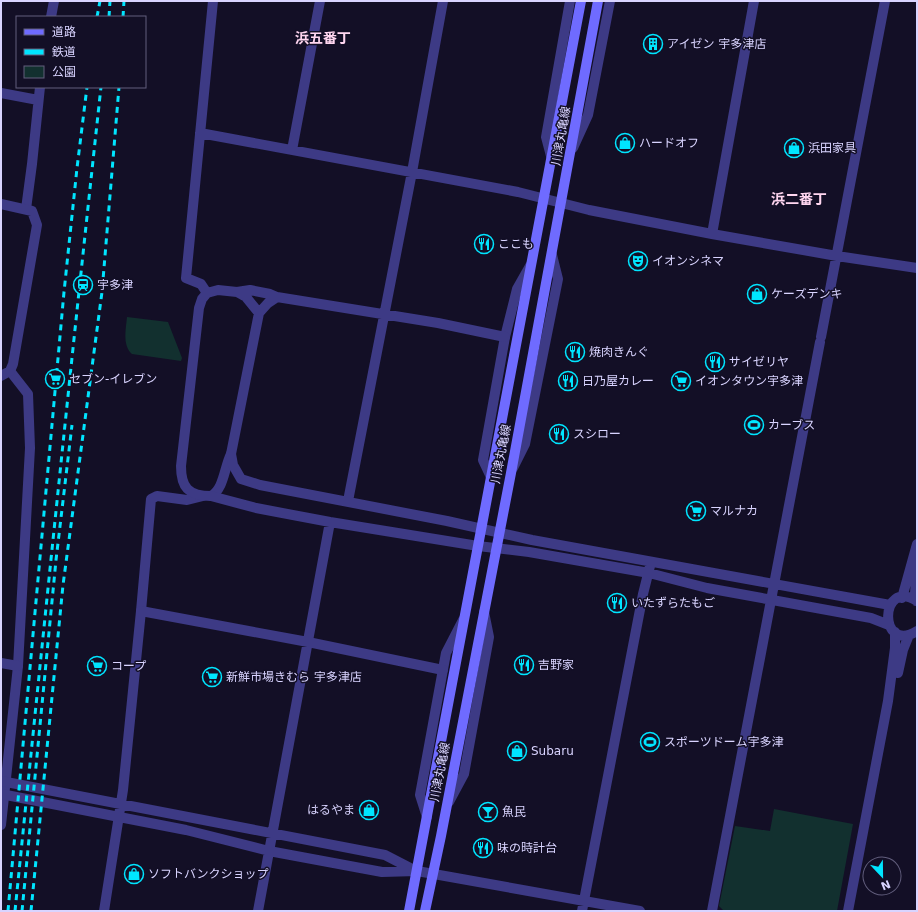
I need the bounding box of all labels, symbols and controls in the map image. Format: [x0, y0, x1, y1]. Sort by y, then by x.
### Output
legend [16, 16, 146, 88]
text: 道路 [52, 25, 76, 39]
district label: 浜五番丁 [295, 30, 351, 46]
building icon: アイゼン 宇多津店 [642, 33, 664, 55]
place label: アイゼン 宇多津店 [667, 37, 766, 51]
text: 鉄道 [52, 45, 76, 59]
text: 公園 [52, 65, 76, 79]
street label: 川津丸亀線 [549, 105, 573, 167]
shop icon: ハードオフ [614, 132, 636, 154]
place label: ハードオフ [639, 136, 699, 150]
shop icon: 浜田家具 [783, 137, 805, 159]
place label: 浜田家具 [808, 141, 856, 155]
district label: 浜二番丁 [771, 191, 827, 207]
restaurant icon: ここも [473, 233, 495, 255]
place label: ここも [498, 237, 534, 251]
theatre icon: イオンシネマ [627, 250, 649, 272]
place label: イオンシネマ [652, 254, 724, 268]
station icon: 宇多津 [72, 274, 94, 296]
place label: 宇多津 [97, 278, 133, 292]
shop icon: ケーズデンキ [746, 283, 768, 305]
place label: ケーズデンキ [771, 287, 842, 301]
restaurant icon: 焼肉きんぐ [564, 341, 586, 363]
place label: 焼肉きんぐ [589, 345, 649, 359]
restaurant icon: サイゼリヤ [704, 351, 726, 373]
place label: サイゼリヤ [729, 355, 789, 369]
supermarket icon: セブン-イレブン [44, 368, 66, 390]
restaurant icon: 日乃屋カレー [557, 370, 579, 392]
supermarket icon: イオンタウン宇多津 [670, 370, 692, 392]
place label: セブン-イレブン [69, 372, 157, 386]
place label: 日乃屋カレー [582, 374, 654, 388]
place label: イオンタウン宇多津 [695, 374, 803, 388]
sports icon: カーブス [743, 414, 765, 436]
place label: カーブス [768, 418, 815, 432]
street label: 川津丸亀線 [488, 423, 514, 485]
restaurant icon: スシロー [548, 423, 570, 445]
place label: スシロー [573, 427, 621, 441]
supermarket icon: マルナカ [685, 500, 707, 522]
place label: マルナカ [710, 504, 758, 518]
restaurant icon: いたずらたもご [606, 592, 628, 614]
place label: いたずらたもご [631, 596, 715, 610]
restaurant icon: 吉野家 [513, 654, 535, 676]
supermarket icon: コープ [86, 655, 108, 677]
place label: 吉野家 [538, 658, 574, 672]
place label: コープ [111, 659, 146, 673]
supermarket icon: 新鮮市場きむら 宇多津店 [201, 666, 223, 688]
place label: 新鮮市場きむら 宇多津店 [226, 670, 362, 684]
sports icon: スポーツドーム宇多津 [639, 731, 661, 753]
place label: スポーツドーム宇多津 [664, 735, 783, 749]
shop icon: Subaru [506, 740, 528, 762]
street label: 川津丸亀線 [427, 741, 453, 803]
place label: Subaru [531, 744, 574, 758]
shop icon: はるやま [358, 799, 380, 821]
bar icon: 魚民 [477, 801, 499, 823]
place label: はるやま [307, 803, 355, 817]
place label: 魚民 [502, 805, 526, 819]
restaurant icon: 味の時計台 [472, 837, 494, 859]
place label: 味の時計台 [497, 841, 557, 855]
north arrow [862, 856, 902, 896]
shop icon: ソフトバンクショップ [123, 863, 145, 885]
place label: ソフトバンクショップ [148, 867, 269, 881]
text: N [879, 877, 892, 893]

